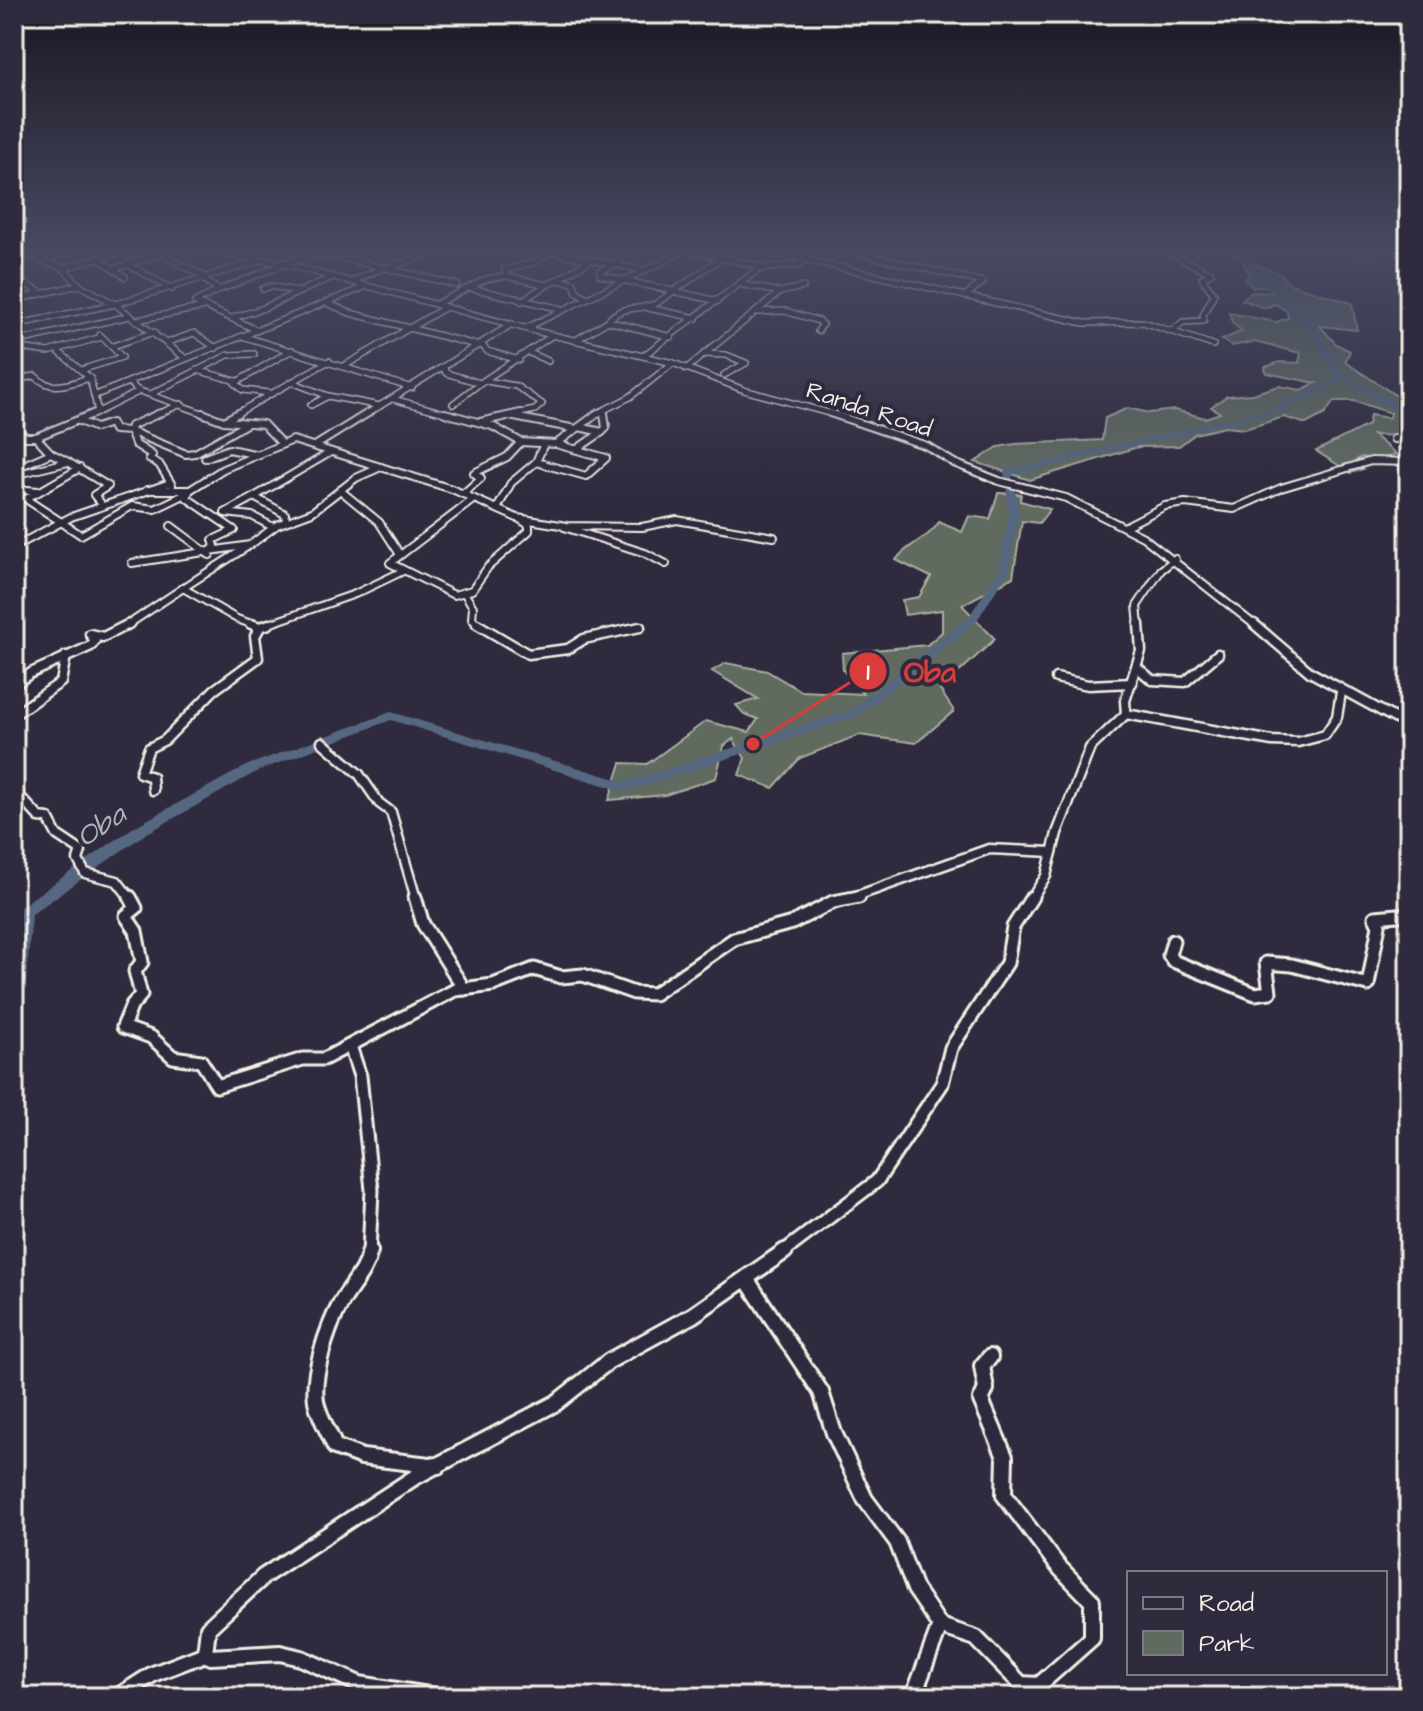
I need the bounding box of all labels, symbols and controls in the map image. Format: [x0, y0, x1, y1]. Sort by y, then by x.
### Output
street label: Randa Road [802, 374, 936, 446]
callout: Oba [848, 644, 972, 698]
text: Oba [904, 652, 957, 694]
text: 1 [866, 656, 870, 690]
water label: Oba [68, 793, 136, 858]
legend [1127, 1571, 1387, 1675]
text: Road [1199, 1587, 1254, 1621]
text: Park [1199, 1627, 1255, 1661]

